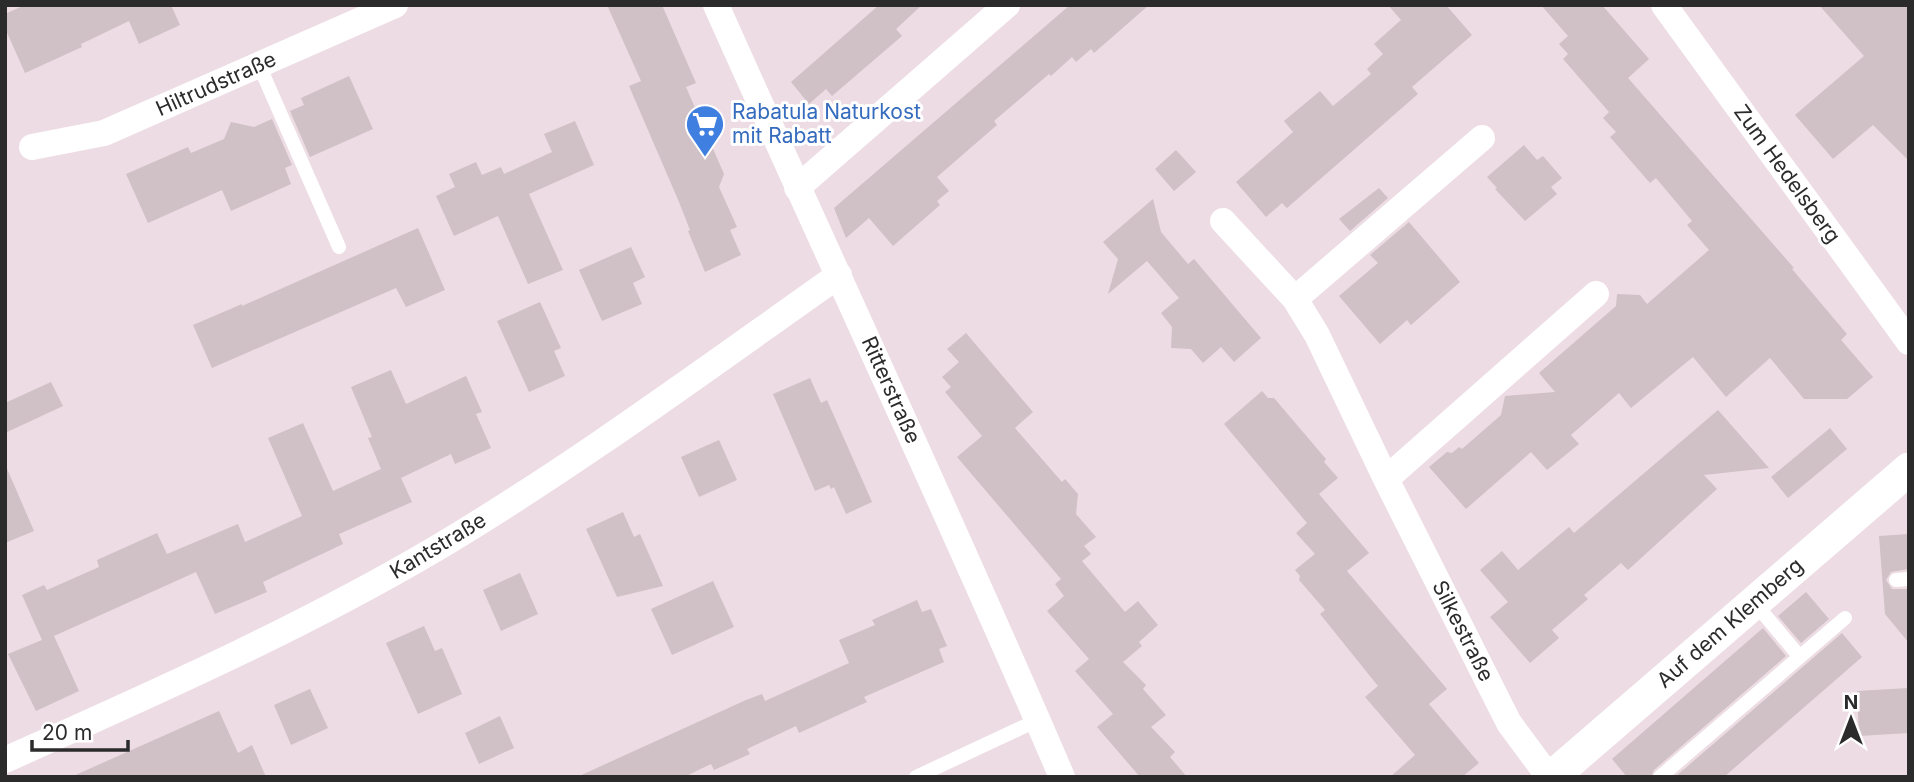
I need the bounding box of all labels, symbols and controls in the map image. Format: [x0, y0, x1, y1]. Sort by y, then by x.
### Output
street label: Hiltrudstraße [152, 46, 280, 121]
place label: Rabatula Naturkost mit Rabatt [732, 99, 921, 148]
street label: Zum Hedelsberg [1729, 100, 1846, 248]
supermarket icon: Rabatula Naturkost mit Rabatt [684, 103, 726, 158]
street label: Ritterstraße [857, 332, 926, 447]
street label: Kantstraße [385, 507, 490, 584]
street label: Auf dem Klemberg [1652, 552, 1808, 693]
street label: Silkestraße [1427, 576, 1500, 685]
north arrow [1816, 684, 1886, 754]
text: N [1844, 691, 1858, 714]
scale bar [32, 708, 128, 752]
text: 20 m [42, 720, 92, 745]

